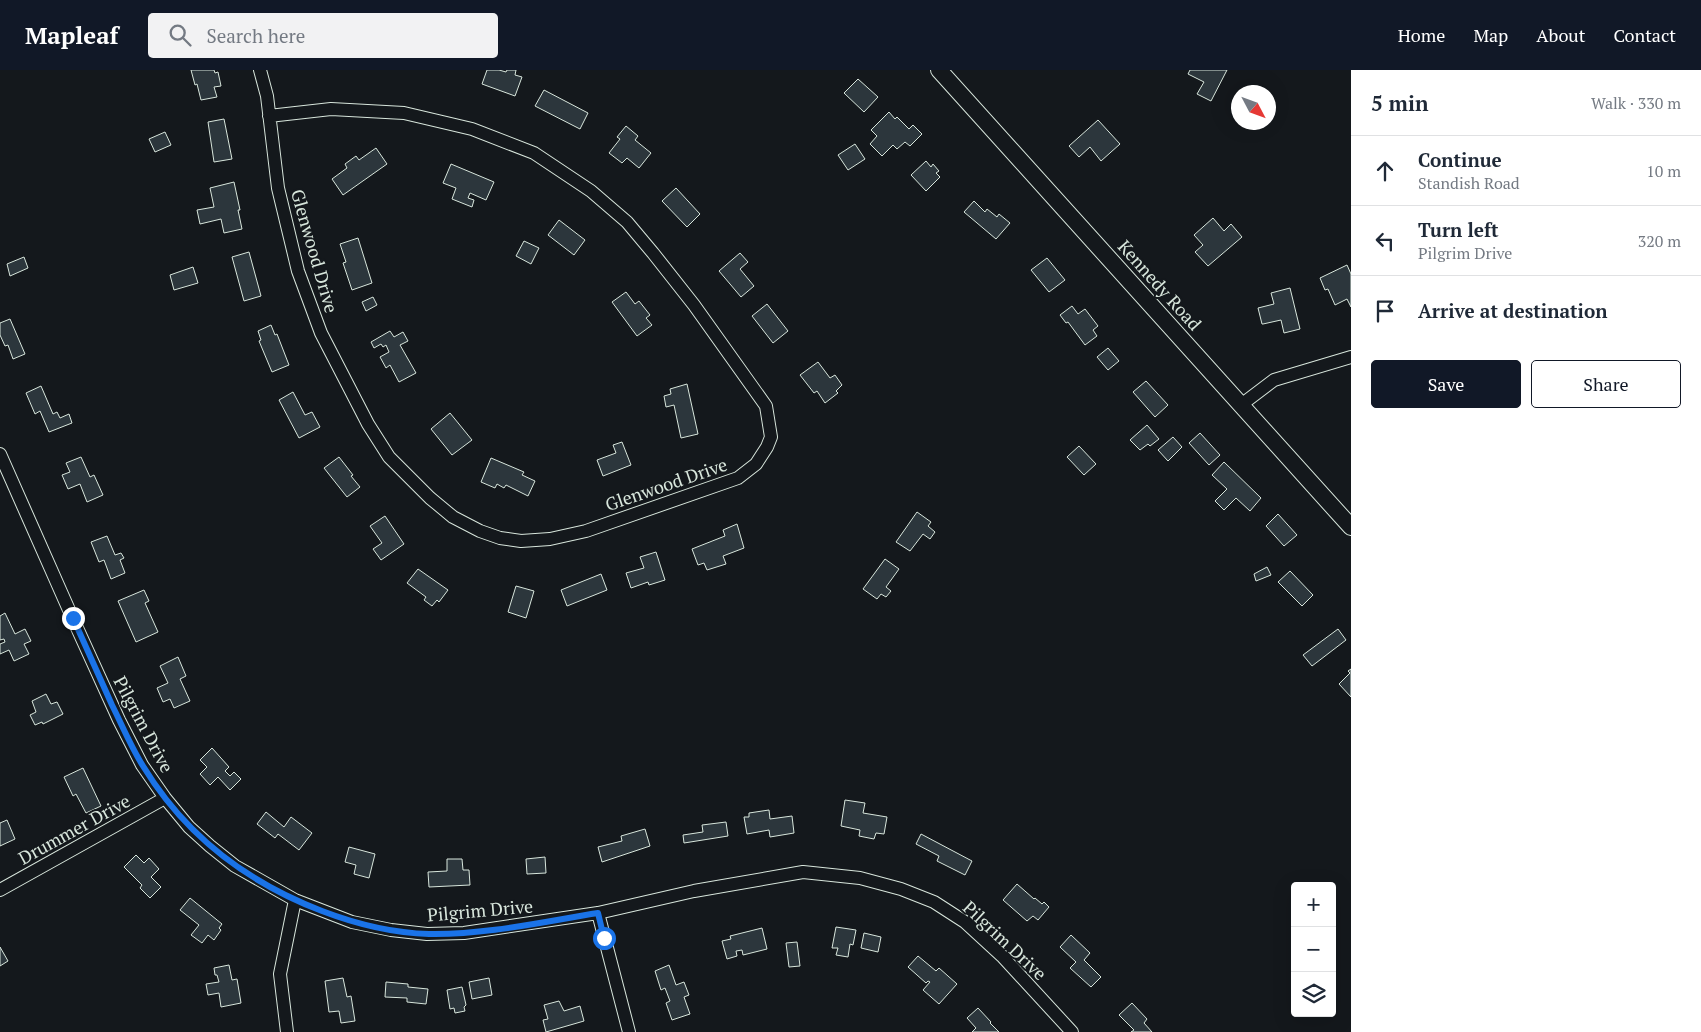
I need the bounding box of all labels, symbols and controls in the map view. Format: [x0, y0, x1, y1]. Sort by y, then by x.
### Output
search box [148, 13, 498, 58]
text: Mapleaf [25, 19, 118, 51]
icon: search [166, 21, 194, 49]
text: Search here [206, 23, 305, 48]
text: Home [1398, 23, 1445, 47]
text: Map [1473, 23, 1508, 47]
text: About [1536, 23, 1585, 47]
text: Contact [1613, 23, 1676, 47]
north arrow [1231, 85, 1276, 130]
text: 5 min [1371, 89, 1428, 117]
text: Walk · 330 m [1591, 92, 1681, 114]
text: Continue [1418, 147, 1502, 172]
icon: ahead [1371, 157, 1399, 185]
text: 10 m [1646, 160, 1681, 182]
text: Standish Road [1418, 172, 1520, 194]
street label: Glenwood Drive [286, 186, 344, 316]
text: Turn left [1418, 217, 1499, 242]
icon: left [1371, 227, 1399, 255]
text: 320 m [1638, 230, 1681, 252]
street label: Kennedy Road [1113, 235, 1207, 335]
text: Pilgrim Drive [1418, 242, 1512, 264]
icon: arrive [1371, 297, 1399, 325]
text: Arrive at destination [1418, 298, 1607, 323]
button: Save [1371, 360, 1521, 408]
button: Share [1531, 360, 1681, 408]
street label: Glenwood Drive [602, 452, 730, 516]
route end [62, 607, 85, 630]
street label: Pilgrim Drive [108, 671, 180, 777]
street label: Drummer Drive [14, 788, 134, 870]
map controls [1291, 882, 1336, 1017]
button: + [1291, 882, 1336, 927]
street label: Pilgrim Drive [426, 893, 534, 927]
street label: Pilgrim Drive [958, 895, 1052, 985]
route start [593, 927, 616, 950]
button: − [1291, 927, 1336, 972]
button: layers [1291, 972, 1336, 1017]

